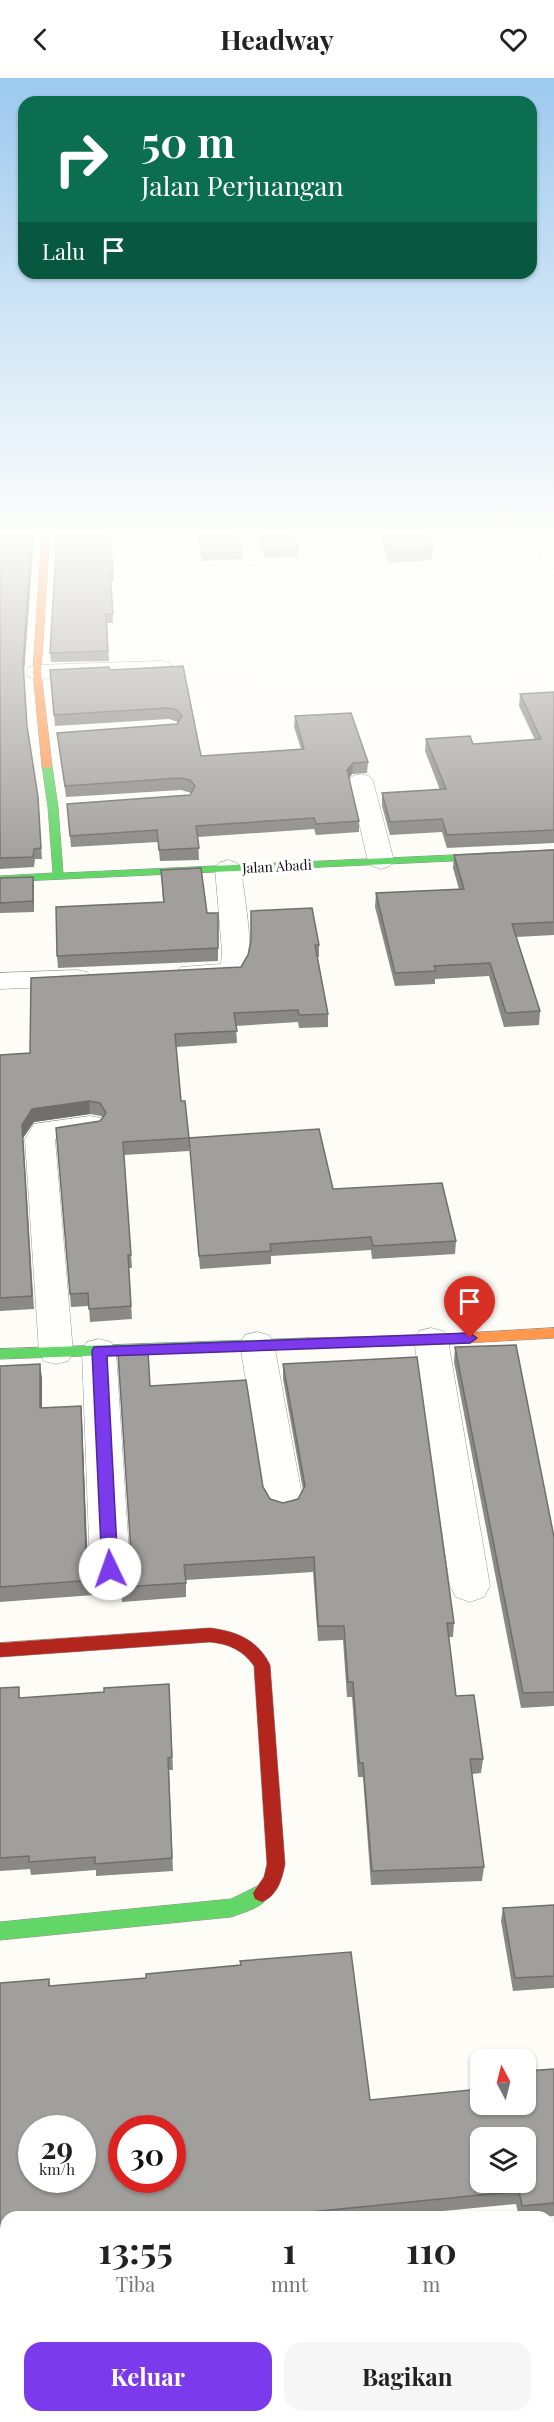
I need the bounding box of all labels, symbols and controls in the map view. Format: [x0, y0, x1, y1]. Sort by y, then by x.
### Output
text: Headway [220, 21, 334, 57]
icon: back [24, 23, 57, 56]
icon: heart [497, 23, 530, 56]
text: 50 m [141, 113, 235, 169]
icon: right [42, 120, 120, 198]
text: Jalan Perjuangan [141, 167, 344, 203]
icon: arrive [97, 234, 130, 267]
text: Lalu [42, 236, 85, 266]
street label: Jalan Abadi [241, 855, 312, 877]
pin [444, 1276, 495, 1338]
icon: arrive [453, 1285, 486, 1318]
position arrow [78, 1537, 142, 1601]
north arrow [470, 2049, 536, 2115]
map controls [470, 2049, 536, 2193]
speed limit sign: 30 [108, 2115, 186, 2193]
text: 29 [41, 2127, 73, 2167]
button: layers [470, 2127, 536, 2193]
text: km/h [39, 2159, 75, 2179]
text: 13:55 [98, 2225, 173, 2273]
text: 1 [283, 2225, 296, 2273]
text: 110 [406, 2225, 457, 2273]
text: Tiba [116, 2270, 155, 2297]
text: mnt [271, 2270, 308, 2297]
text: m [423, 2270, 440, 2297]
button: Keluar [24, 2342, 272, 2411]
button: Bagikan [284, 2342, 531, 2411]

